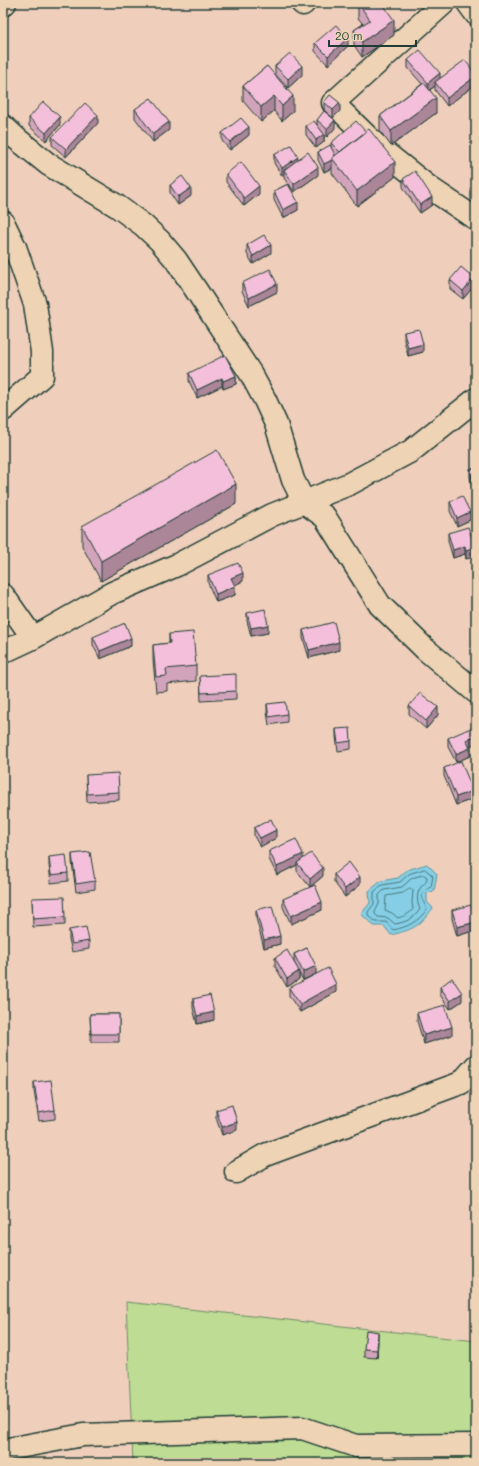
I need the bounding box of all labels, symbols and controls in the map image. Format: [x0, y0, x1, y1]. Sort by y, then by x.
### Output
scale bar [329, 22, 416, 48]
text: 20 m [335, 27, 363, 43]

